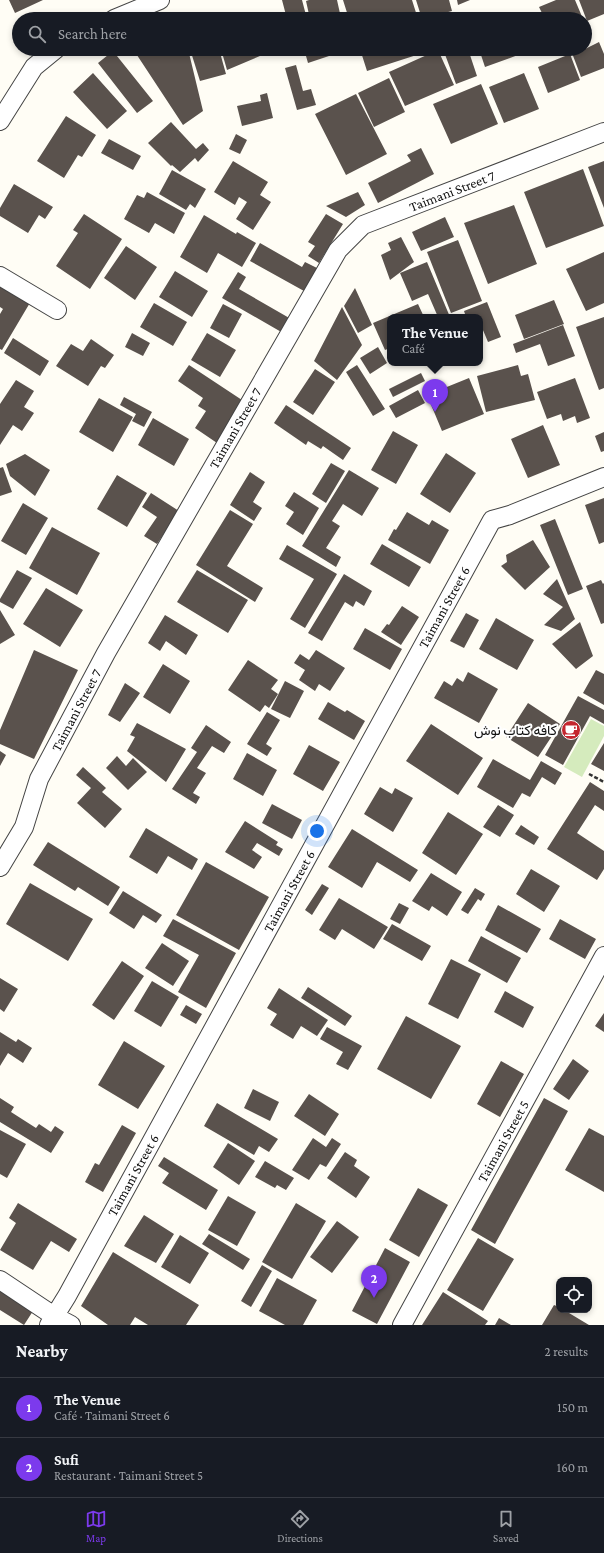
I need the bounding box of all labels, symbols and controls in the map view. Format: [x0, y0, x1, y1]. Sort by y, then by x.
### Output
search box [12, 12, 592, 56]
icon: search [26, 23, 48, 45]
text: Search here [58, 26, 127, 42]
street label: Taimani Street 7 [407, 167, 498, 215]
popup [387, 314, 483, 366]
text: The Venue [402, 325, 468, 341]
text: Café [402, 341, 425, 356]
pin: 1 [422, 379, 448, 412]
street label: Taimani Street 7 [205, 384, 265, 471]
street label: Taimani Street 6 [415, 563, 473, 651]
street label: Taimani Street 7 [48, 666, 105, 754]
cafe icon: کافه کتاب نوش [560, 719, 582, 741]
place label: کافه کتاب نوش [474, 722, 557, 739]
your location [307, 821, 327, 841]
street label: Taimani Street 6 [260, 847, 318, 935]
street label: Taimani Street 5 [474, 1097, 532, 1185]
street label: Taimani Street 6 [104, 1131, 162, 1219]
pin: 2 [361, 1265, 387, 1298]
map controls [556, 1277, 592, 1313]
button: locate [556, 1277, 592, 1313]
text: Nearby [16, 1342, 68, 1361]
text: 2 results [545, 1344, 588, 1359]
text: The Venue [54, 1392, 121, 1408]
text: 1 [27, 1400, 31, 1415]
text: 150 m [557, 1400, 588, 1415]
text: Café · Taimani Street 6 [54, 1408, 170, 1423]
text: Sufi [54, 1452, 79, 1468]
text: 2 [26, 1460, 32, 1475]
text: 160 m [557, 1460, 588, 1475]
text: Restaurant · Taimani Street 5 [54, 1468, 203, 1483]
tab: Map [85, 1508, 107, 1544]
tab: Directions [277, 1508, 323, 1544]
tab: Saved [493, 1508, 519, 1544]

